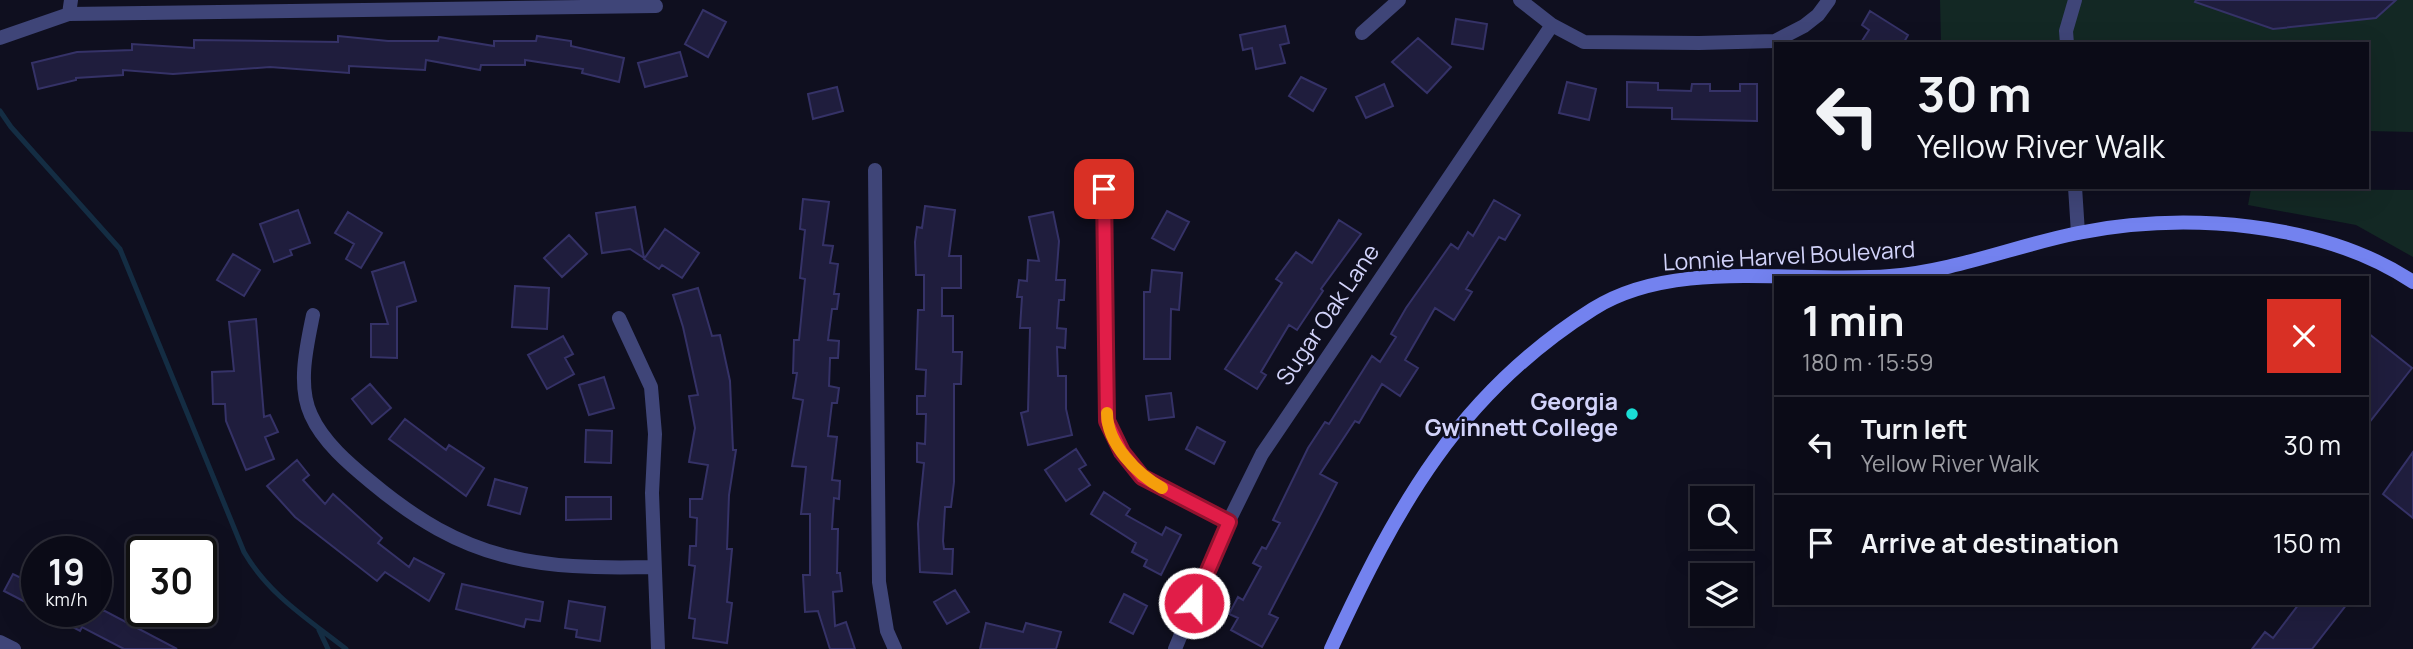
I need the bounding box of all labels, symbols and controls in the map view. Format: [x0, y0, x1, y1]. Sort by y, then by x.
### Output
text: 30 m [1917, 60, 2032, 127]
icon: left [1802, 70, 1893, 161]
text: Yellow River Walk [1917, 124, 2165, 168]
pin [1074, 159, 1134, 219]
icon: arrive [1085, 170, 1123, 208]
street label: Lonnie Harvel Boulevard [1662, 232, 1916, 278]
street label: Sugar Oak Lane [1268, 237, 1386, 391]
text: 1 min [1802, 291, 1905, 349]
button: close [2267, 299, 2341, 373]
text: 180 m · 15:59 [1802, 346, 1934, 378]
place label: Georgia Gwinnett College [1425, 385, 1618, 443]
marker: Georgia Gwinnett College [1624, 406, 1640, 422]
text: Turn left [1861, 411, 1968, 447]
icon: left [1802, 426, 1840, 464]
text: 30 m [2284, 427, 2341, 463]
text: Yellow River Walk [1861, 447, 2039, 479]
map controls [1690, 486, 1753, 626]
button: search [1690, 486, 1753, 549]
icon: arrive [1802, 524, 1840, 562]
text: Arrive at destination [1861, 525, 2119, 561]
text: 150 m [2273, 525, 2341, 561]
speed limit sign: 30 [126, 536, 217, 627]
text: 19 [48, 548, 85, 596]
button: layers [1690, 563, 1753, 626]
position arrow [1157, 566, 1231, 640]
text: km/h [46, 587, 87, 611]

